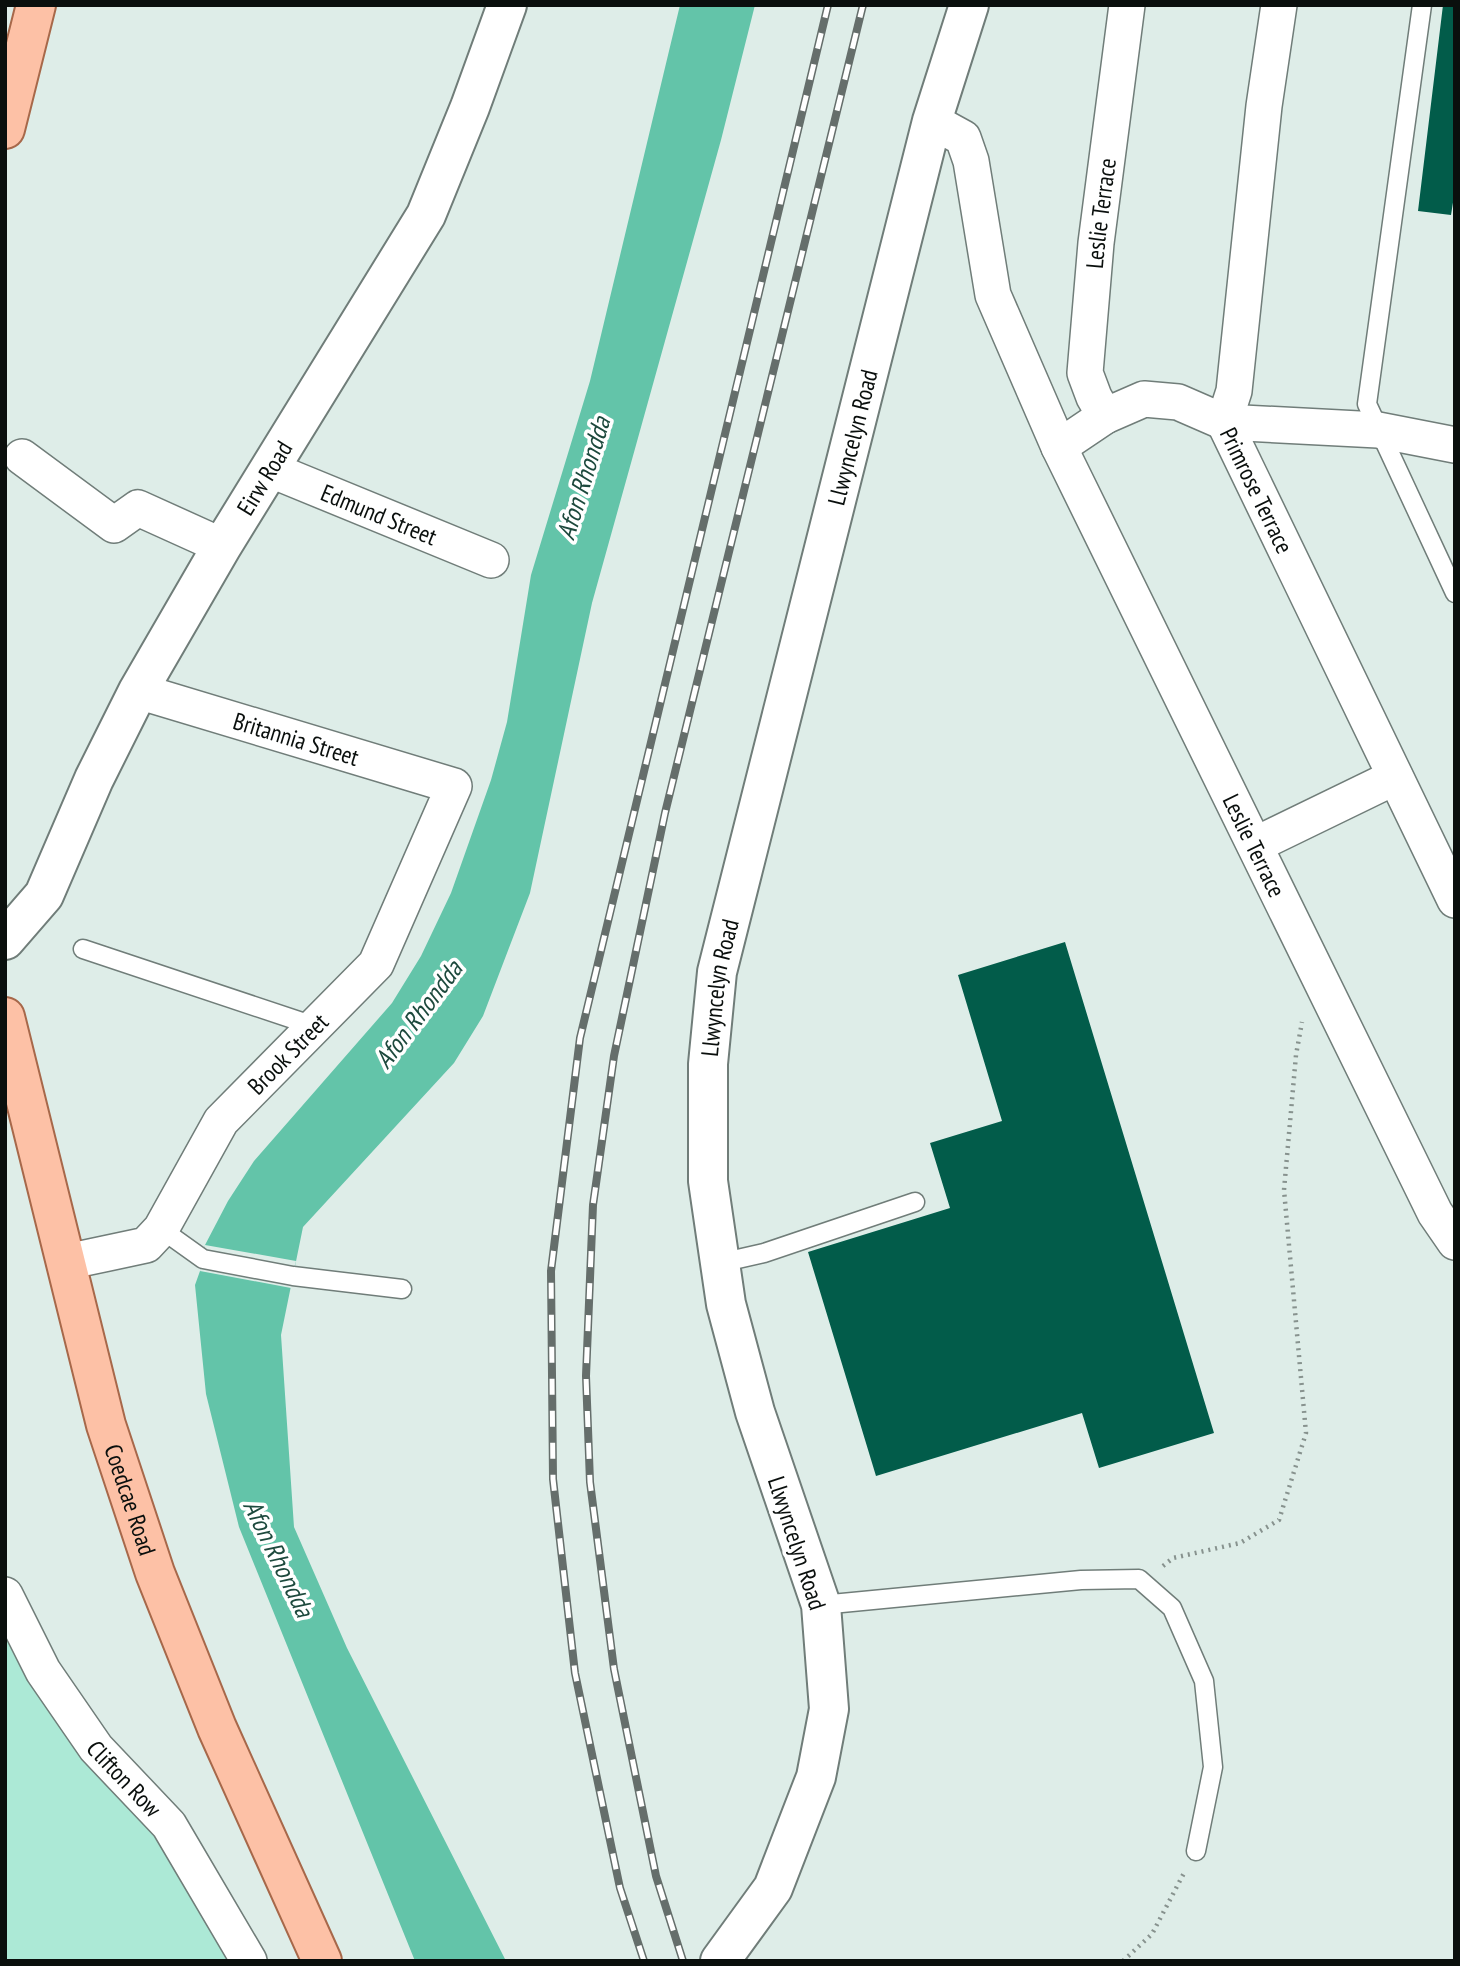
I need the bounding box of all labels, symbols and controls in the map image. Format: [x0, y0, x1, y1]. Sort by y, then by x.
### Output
street label: Leslie Terrace [1078, 156, 1122, 270]
street label: Llwyncelyn Road [820, 366, 884, 508]
water label: Afon Rhondda [549, 411, 618, 543]
street label: Primrose Terrace [1213, 422, 1301, 558]
street label: Eirw Road [229, 435, 299, 521]
street label: Edmund Street [317, 477, 442, 552]
street label: Britannia Street [229, 705, 363, 773]
street label: Leslie Terrace [1216, 789, 1293, 902]
street label: Llwyncelyn Road [693, 916, 745, 1058]
water label: Afon Rhondda [367, 952, 470, 1074]
street label: Brook Street [241, 1006, 335, 1101]
street label: Coedcae Road [98, 1440, 164, 1559]
street label: Llwyncelyn Road [761, 1472, 833, 1614]
water label: Afon Rhondda [236, 1494, 322, 1623]
street label: Clifton Row [80, 1734, 169, 1824]

